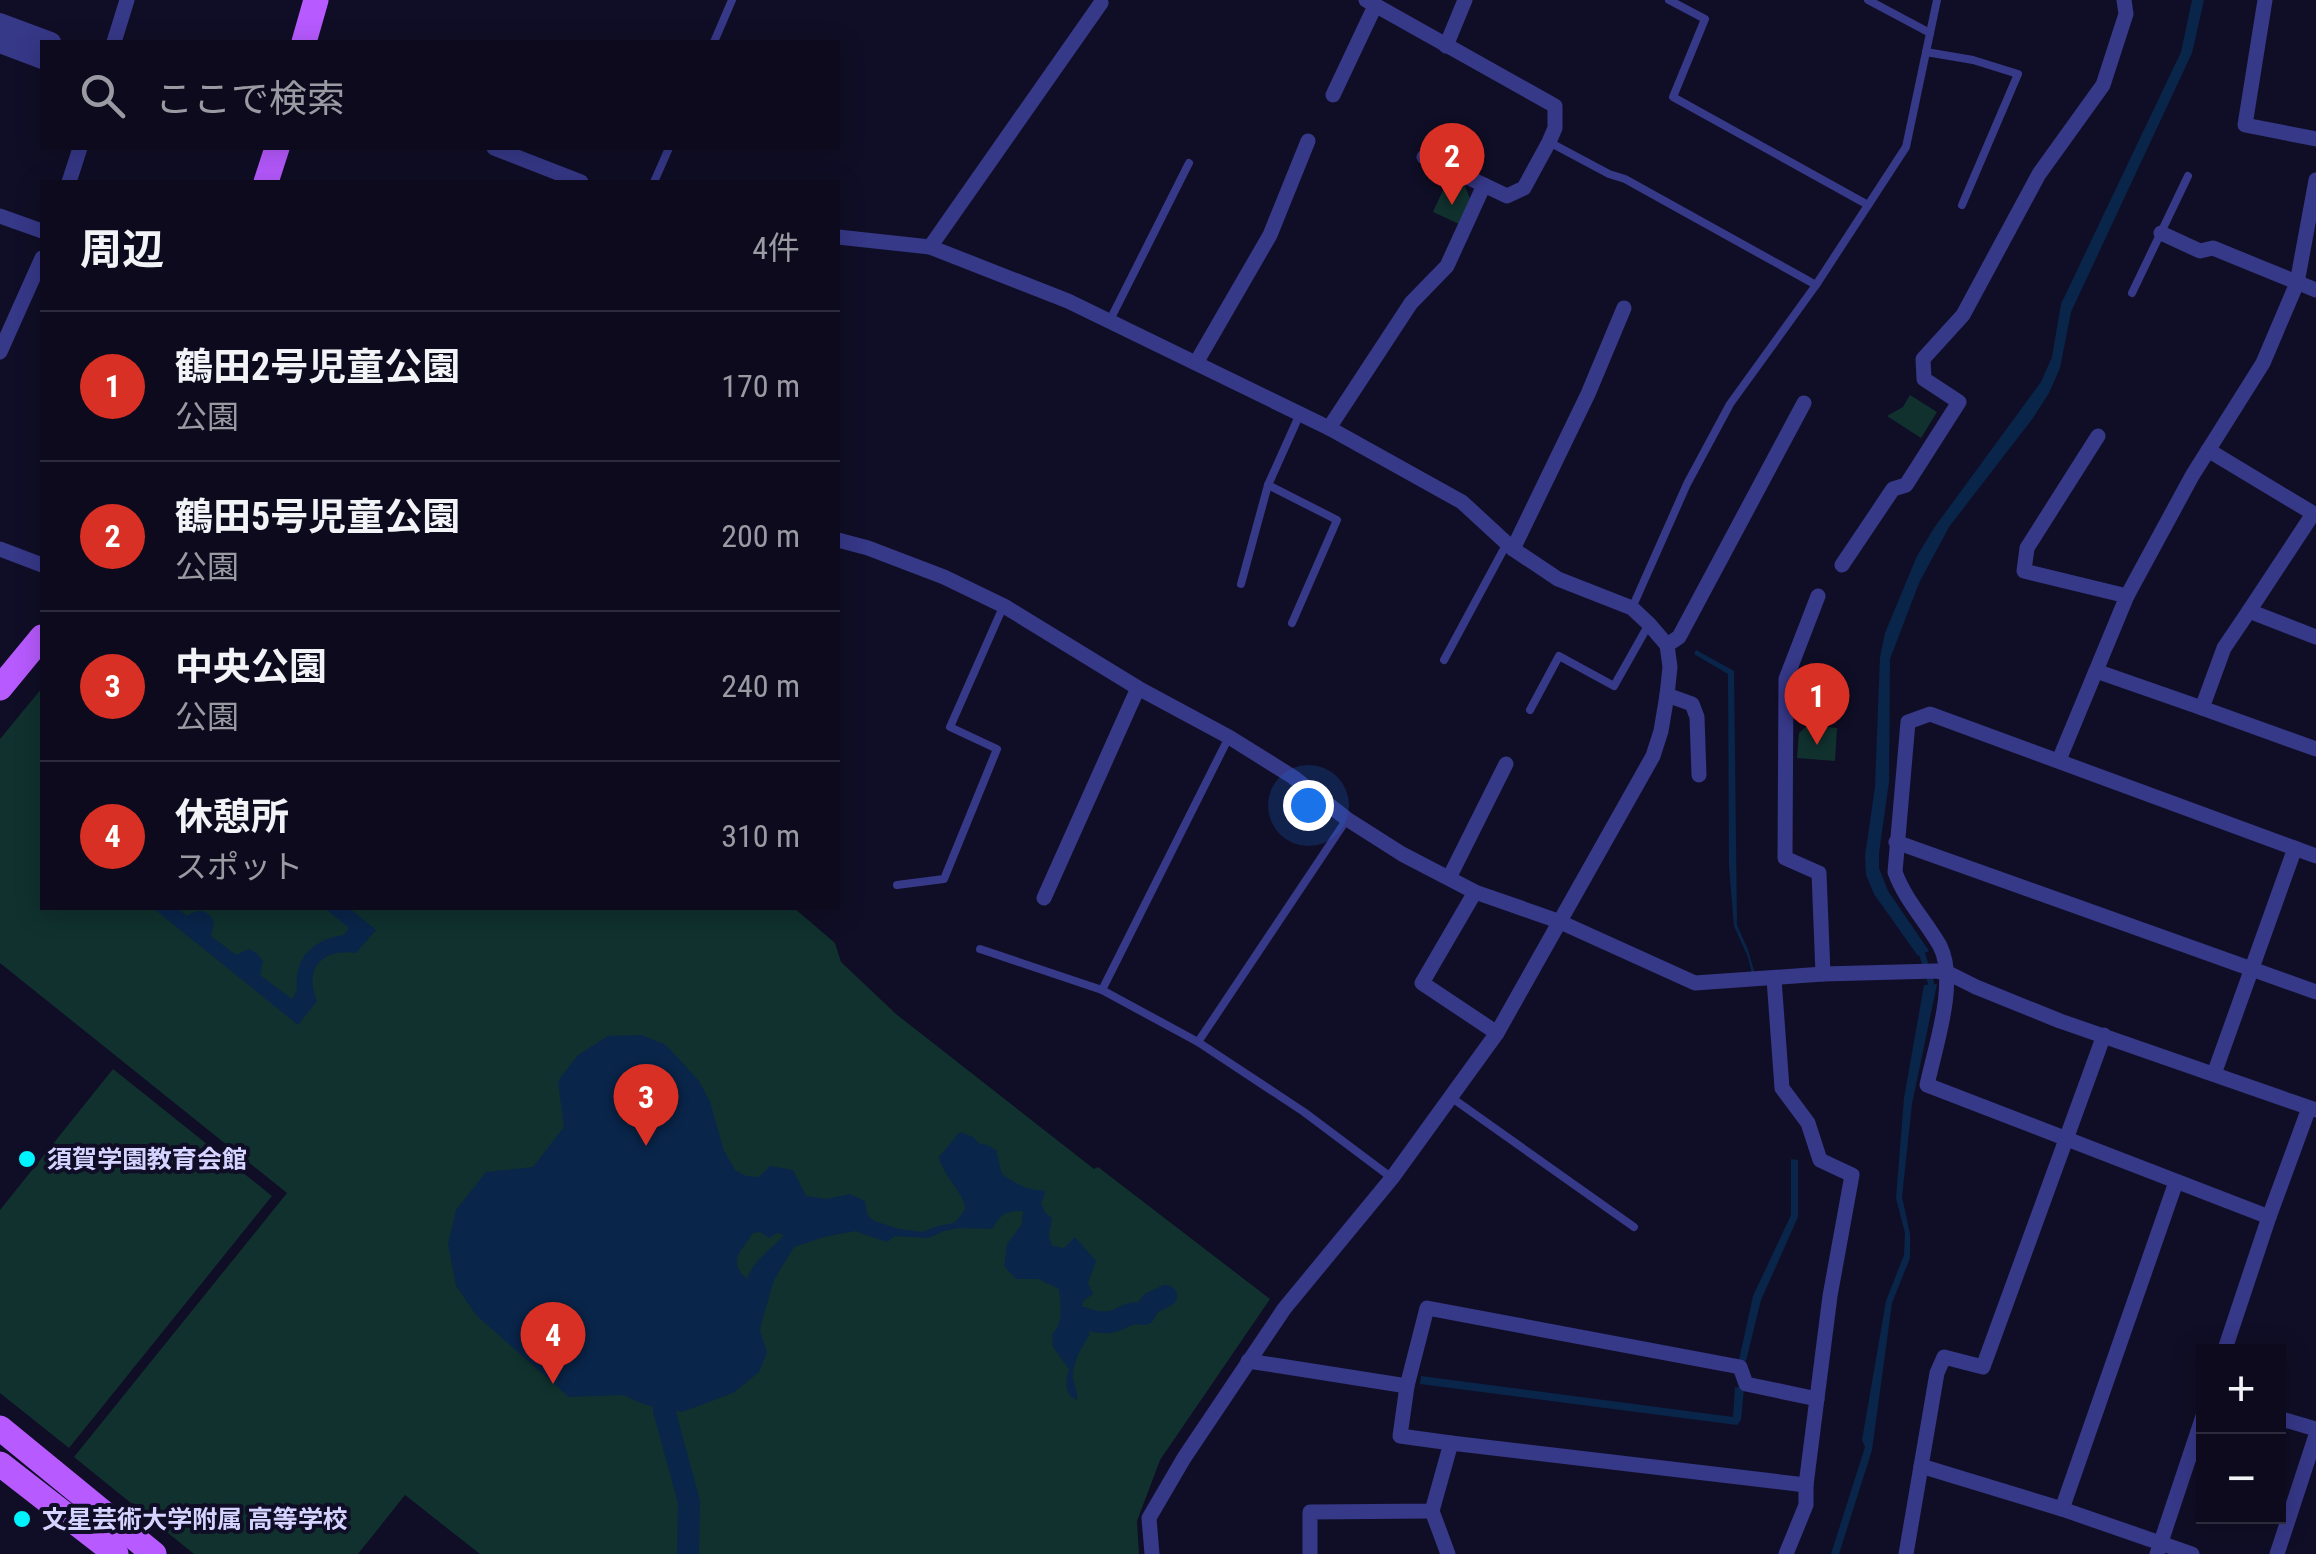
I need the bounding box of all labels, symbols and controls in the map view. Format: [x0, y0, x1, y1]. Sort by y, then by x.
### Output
search box [40, 40, 840, 150]
icon: search [75, 68, 130, 123]
text: ここで検索 [155, 77, 345, 121]
pin: 2 [1420, 122, 1484, 205]
text: 周辺 [80, 225, 164, 274]
text: 4件 [752, 229, 800, 267]
text: 鶴田2号児童公園 [175, 345, 460, 389]
text: 1 [104, 367, 121, 405]
text: 170 m [721, 367, 800, 405]
text: 公園 [175, 398, 239, 436]
text: 鶴田5号児童公園 [175, 495, 460, 539]
text: 2 [104, 517, 121, 555]
text: 200 m [721, 517, 800, 555]
text: 公園 [175, 548, 239, 586]
text: 中央公園 [175, 645, 327, 689]
pin: 1 [1784, 662, 1850, 745]
text: 3 [104, 667, 121, 705]
text: 240 m [721, 667, 800, 705]
text: 公園 [175, 698, 239, 736]
your location [1283, 780, 1334, 831]
text: 休憩所 [175, 795, 289, 839]
text: 4 [104, 817, 121, 855]
text: 310 m [721, 817, 800, 855]
text: スポット [175, 848, 303, 886]
pin: 3 [614, 1064, 678, 1146]
place label: 須賀学園教育会館 [47, 1145, 247, 1174]
marker: 須賀学園教育会館 [16, 1148, 38, 1170]
pin: 4 [520, 1302, 586, 1384]
map controls [2196, 1344, 2286, 1524]
button: + [2196, 1344, 2286, 1434]
button: − [2196, 1434, 2286, 1524]
place label: 文星芸術大学附属 高等学校 [42, 1505, 348, 1534]
marker: 文星芸術大学附属 高等学校 [11, 1508, 33, 1530]

